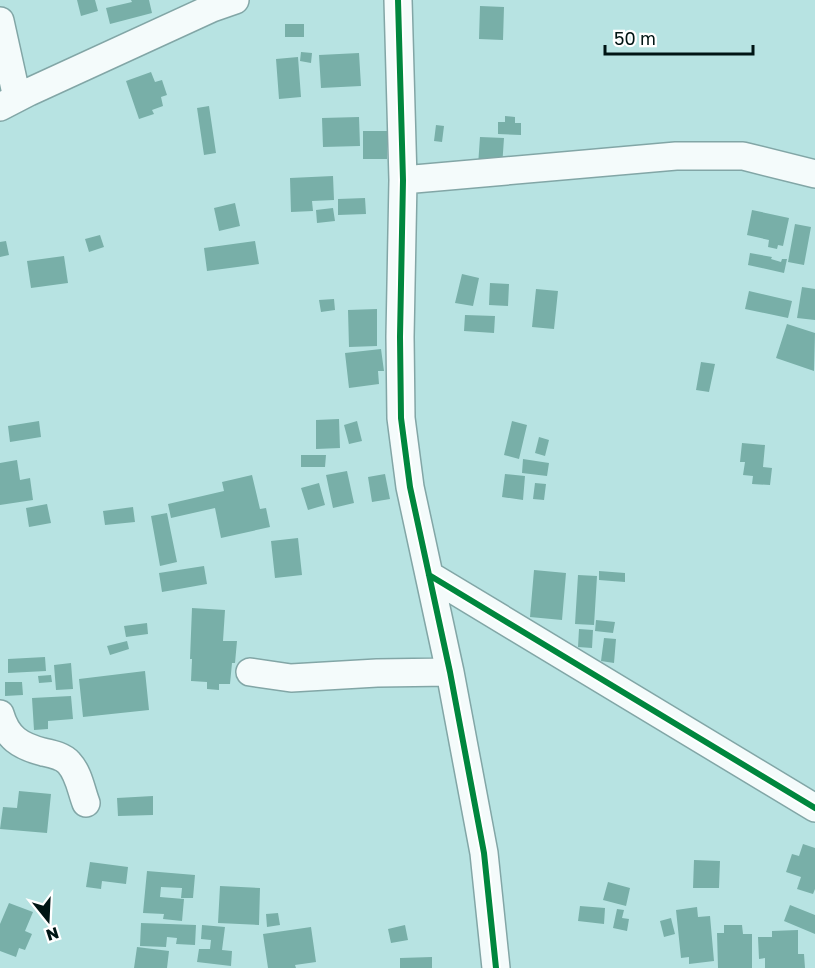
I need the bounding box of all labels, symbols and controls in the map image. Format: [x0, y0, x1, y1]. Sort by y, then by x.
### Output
scale bar [605, 18, 754, 56]
text: 50 m [614, 27, 656, 49]
north arrow [18, 890, 78, 950]
text: N [44, 923, 62, 946]

